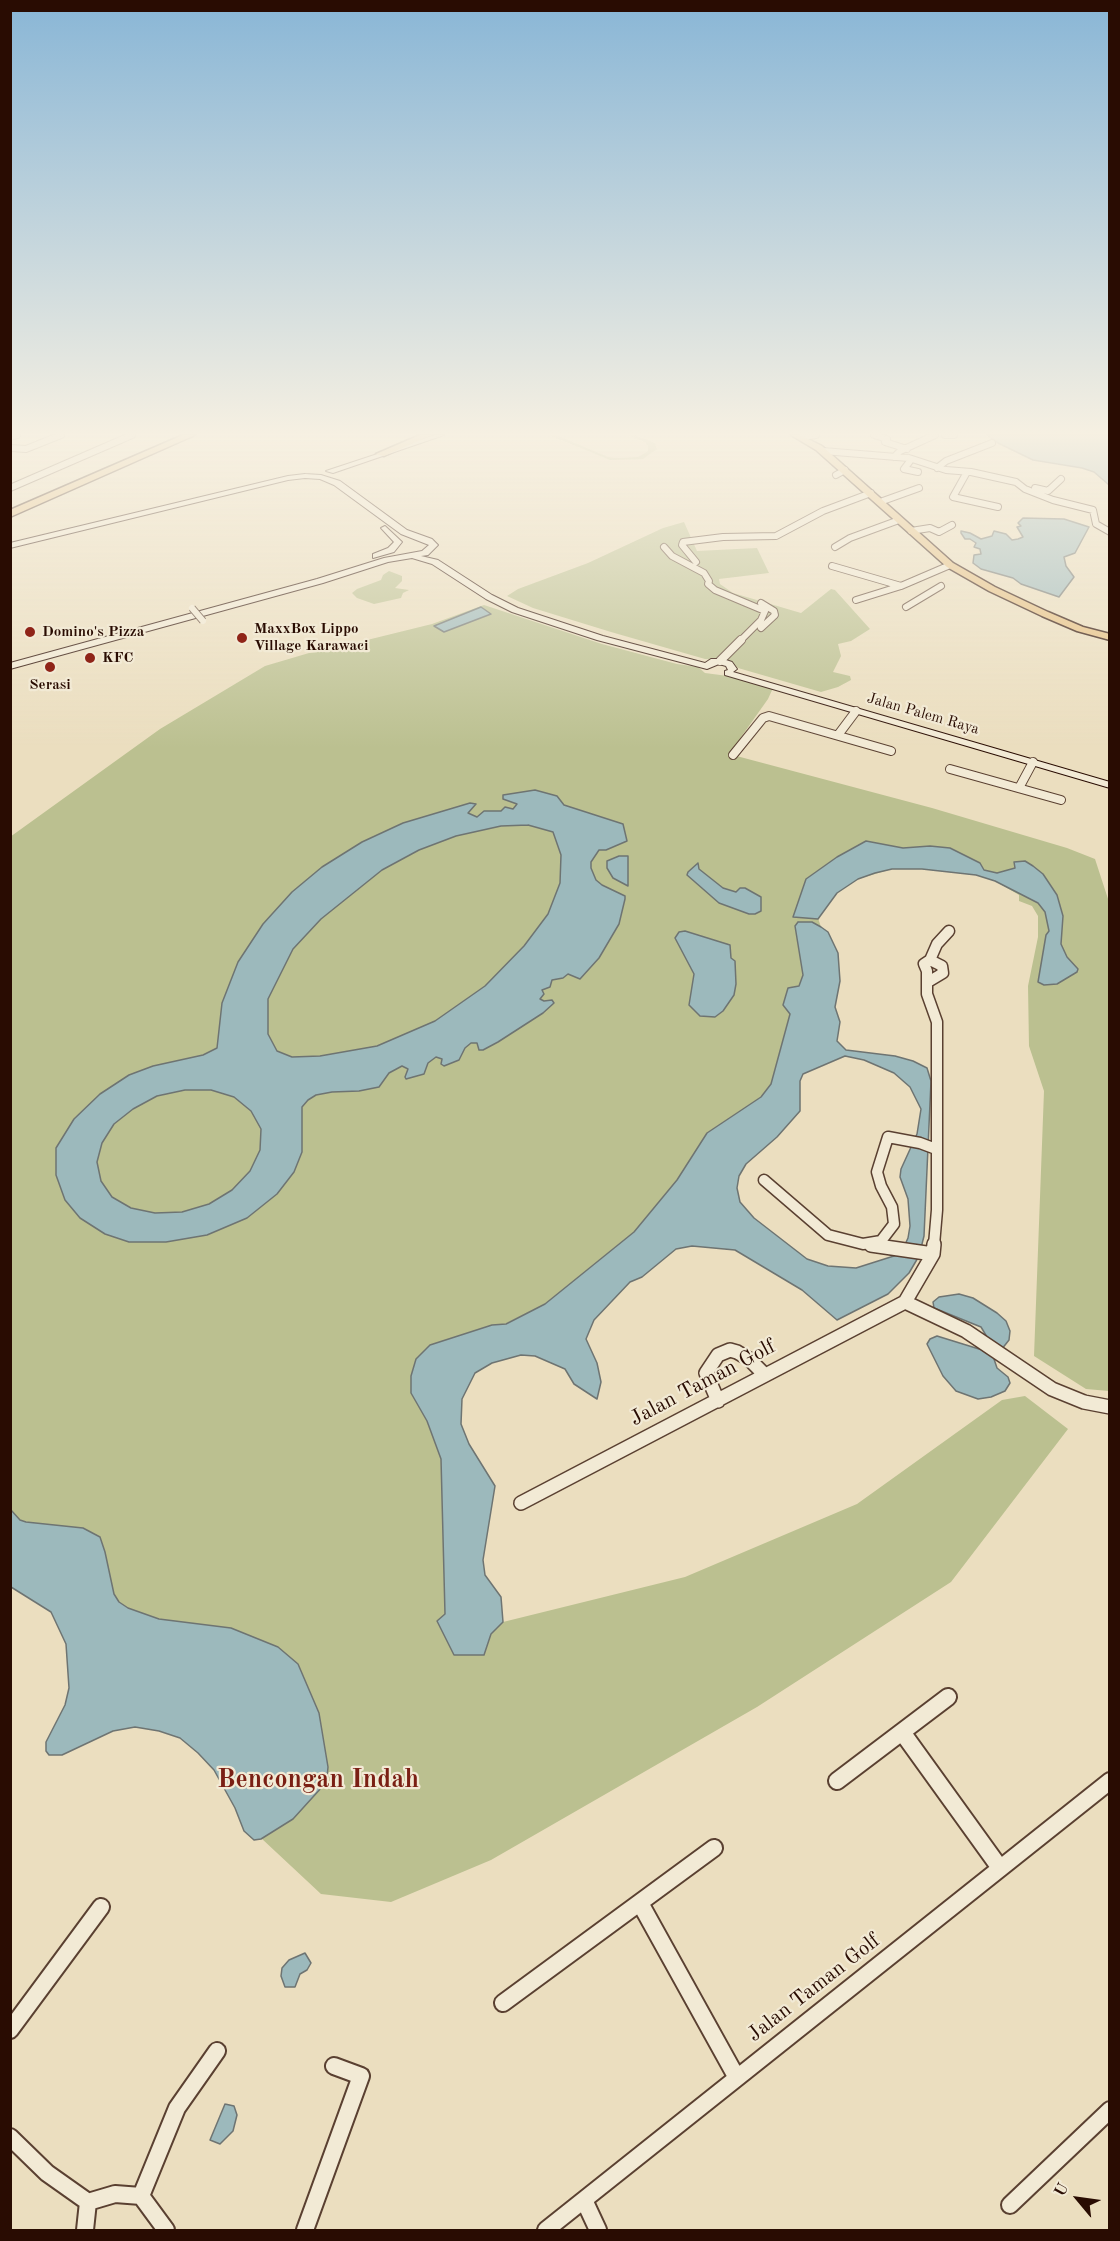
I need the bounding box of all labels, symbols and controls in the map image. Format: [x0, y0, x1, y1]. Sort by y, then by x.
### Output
place label: MaxxBox Lippo Village Karawaci [254, 620, 369, 655]
place label: Domino's Pizza [42, 623, 144, 641]
marker: Domino's Pizza [23, 625, 37, 639]
marker: MaxxBox Lippo Village Karawaci [235, 631, 249, 645]
place label: KFC [102, 649, 133, 667]
marker: KFC [83, 651, 97, 665]
marker: Serasi [43, 660, 57, 674]
place label: Serasi [29, 676, 71, 694]
street label: Jalan Palem Raya [865, 689, 981, 739]
street label: Jalan Taman Golf [626, 1334, 780, 1432]
district label: Bencongan Indah [217, 1764, 419, 1796]
street label: Jalan Taman Golf [743, 1928, 885, 2048]
north arrow [1048, 2169, 1108, 2229]
text: U [1052, 2181, 1072, 2200]

